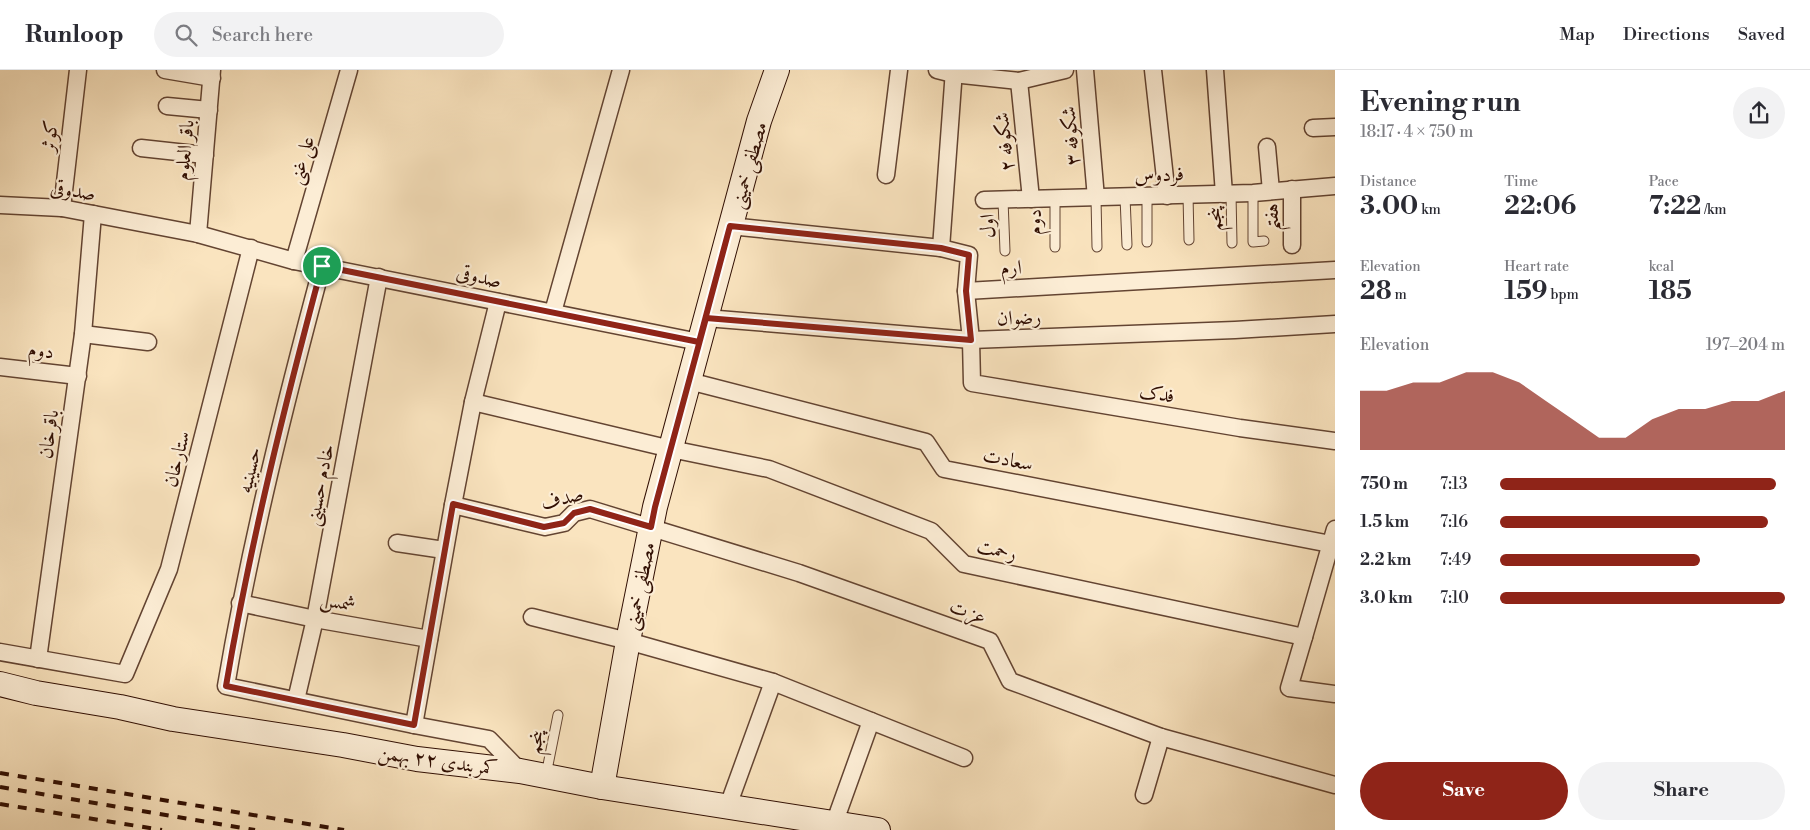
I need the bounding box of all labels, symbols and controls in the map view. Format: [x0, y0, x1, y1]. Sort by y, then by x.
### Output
search box [154, 12, 504, 57]
text: Runloop [25, 20, 124, 50]
icon: search [172, 21, 200, 49]
text: Search here [212, 23, 313, 47]
text: Map [1559, 23, 1595, 46]
text: Directions [1623, 23, 1710, 46]
text: Saved [1738, 23, 1785, 46]
text: Evening run [1360, 85, 1521, 120]
button: share [1733, 87, 1785, 139]
street label: شکوفه ۳ [1056, 105, 1087, 167]
street label: شکوفه ۲ [990, 111, 1021, 173]
street label: کوثر [36, 119, 65, 156]
street label: باقر العلوم [170, 119, 205, 182]
street label: مصطفی خمینی [725, 119, 775, 212]
text: 18:17 · 4 × 750 m [1360, 122, 1473, 142]
street label: علی غنی [284, 133, 322, 188]
street label: فردوس [1134, 162, 1184, 189]
text: Distance [1360, 173, 1417, 191]
text: Time [1504, 173, 1538, 191]
text: Pace [1649, 173, 1679, 191]
street label: صدوقی [48, 176, 97, 207]
text: 3.00 [1360, 191, 1418, 222]
text: 22:06 [1504, 191, 1576, 222]
text: 7:22 [1649, 191, 1701, 222]
text: km [1418, 201, 1441, 219]
text: /km [1701, 201, 1727, 219]
street label: هفتم [1260, 203, 1291, 231]
street label: پنجم [1203, 205, 1233, 231]
street label: دوم [1023, 209, 1052, 235]
street label: اول [976, 213, 1001, 239]
pin [301, 245, 343, 287]
icon: arrive [308, 252, 336, 280]
street label: ارم [1000, 255, 1023, 286]
text: Elevation [1360, 258, 1421, 276]
text: Heart rate [1504, 258, 1569, 276]
text: kcal [1649, 258, 1674, 276]
street label: صدوقی [454, 260, 504, 294]
text: 28 [1360, 276, 1392, 307]
text: 159 [1504, 276, 1548, 307]
text: 185 [1649, 276, 1692, 307]
text: m [1392, 286, 1407, 304]
text: bpm [1548, 286, 1579, 304]
street label: رضوان [996, 305, 1042, 332]
text: Elevation [1360, 335, 1429, 355]
text: 197–204 m [1706, 335, 1785, 355]
street label: دوم [26, 338, 55, 369]
street label: فدک [1137, 379, 1176, 410]
street label: باقرخان [34, 408, 65, 460]
street label: ستارخان [158, 429, 196, 490]
street label: خادم حسینی [300, 442, 345, 529]
street label: سعادت [980, 443, 1035, 478]
street label: حسینیه [233, 445, 268, 496]
text: 750 m [1360, 474, 1408, 494]
text: 7:13 [1440, 474, 1468, 494]
street label: صدف [538, 482, 586, 517]
text: 1.5 km [1360, 512, 1409, 532]
text: 7:16 [1440, 512, 1468, 532]
street label: رحمت [974, 534, 1019, 567]
street label: مصطفی خمینی [619, 540, 663, 633]
text: 2.2 km [1360, 550, 1411, 570]
text: 7:49 [1440, 550, 1471, 570]
street label: شمس [318, 587, 357, 618]
text: 3.0 km [1360, 588, 1413, 608]
text: 7:10 [1440, 588, 1469, 608]
street label: عزت [946, 594, 989, 631]
street label: پنجم [522, 726, 556, 757]
street label: کمربندی ۲۲ بهمن [376, 741, 499, 782]
button: Save [1360, 762, 1568, 820]
button: Share [1578, 762, 1785, 820]

